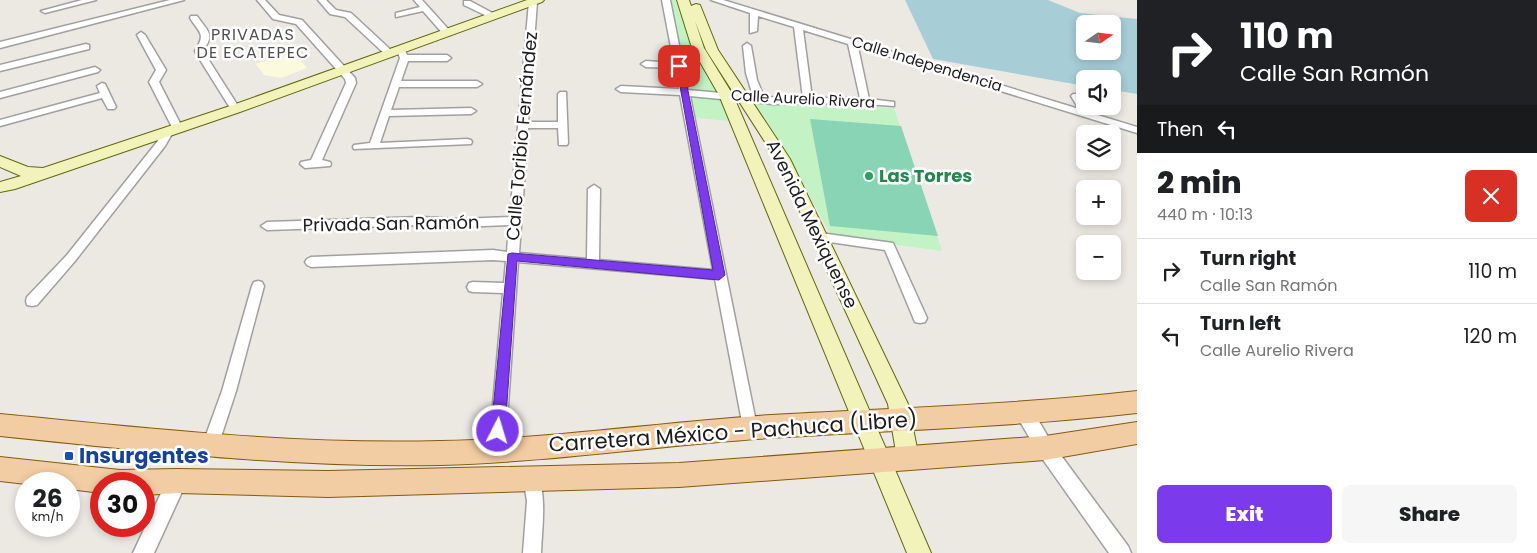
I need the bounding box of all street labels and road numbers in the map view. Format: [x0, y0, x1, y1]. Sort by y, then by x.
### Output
street label: Calle Toribio Fernández [500, 30, 543, 242]
street label: Calle Independencia [849, 31, 1005, 96]
street label: Calle Aurelio Rivera [730, 84, 876, 113]
street label: Avenida Mexiquense [761, 135, 864, 312]
street label: Privada San Ramón [302, 209, 480, 238]
street label: Carretera México - Pachuca (Libre) [548, 404, 918, 459]

